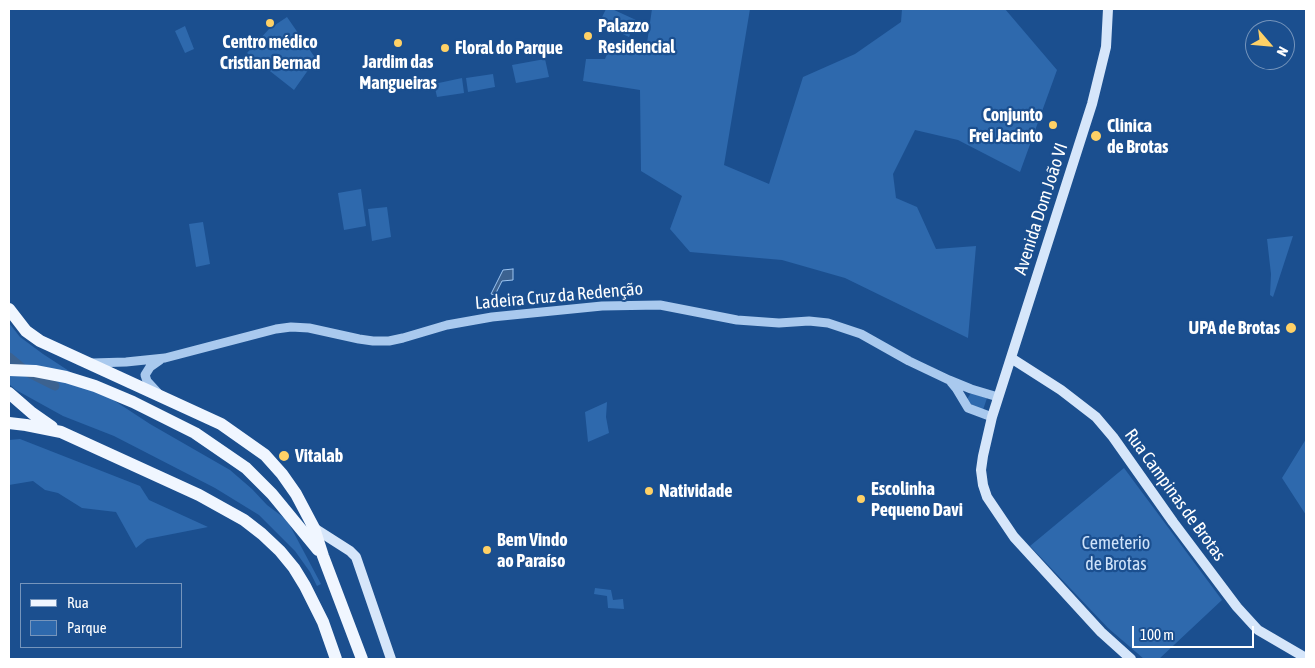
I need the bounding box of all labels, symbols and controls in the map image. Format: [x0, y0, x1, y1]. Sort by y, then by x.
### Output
place label: Palazzo Residencial [598, 15, 675, 58]
marker: Centro médico Cristian Bernad [264, 17, 276, 29]
north arrow [1245, 20, 1295, 70]
marker: Palazzo Residencial [582, 30, 594, 42]
place label: Centro médico Cristian Bernad [220, 31, 320, 74]
marker: Jardim das Mangueiras [392, 37, 404, 49]
place label: Floral do Parque [455, 37, 563, 59]
marker: Floral do Parque [439, 42, 451, 54]
text: N [1273, 44, 1291, 59]
place label: Jardim das Mangueiras [359, 51, 437, 94]
place label: Conjunto Frei Jacinto [969, 104, 1043, 146]
place label: Clinica de Brotas [1107, 115, 1168, 158]
marker: Conjunto Frei Jacinto [1047, 119, 1059, 131]
marker: Clinica de Brotas [1089, 129, 1103, 143]
street label: Avenida Dom João VI [1010, 140, 1072, 278]
street label: Ladeira Cruz da Redenção [474, 278, 644, 314]
place label: UPA de Brotas [1189, 317, 1280, 339]
marker: UPA de Brotas [1284, 321, 1298, 335]
street label: Rua Campinas de Brotas [1120, 425, 1230, 565]
place label: Vitalab [295, 445, 343, 467]
marker: Vitalab [277, 449, 291, 463]
place label: Escolinha Pequeno Davi [871, 478, 963, 520]
place label: Natividade [659, 480, 732, 502]
marker: Natividade [643, 485, 655, 497]
marker: Escolinha Pequeno Davi [855, 493, 867, 505]
place label: Bem Vindo ao Paraíso [497, 529, 568, 572]
park label: Cemeterio de Brotas [1082, 532, 1150, 574]
marker: Bem Vindo ao Paraíso [481, 544, 493, 556]
legend [20, 583, 182, 648]
text: Rua [67, 594, 89, 611]
scale bar [1135, 616, 1258, 648]
text: Parque [67, 619, 107, 636]
text: 100 m [1140, 626, 1174, 643]

